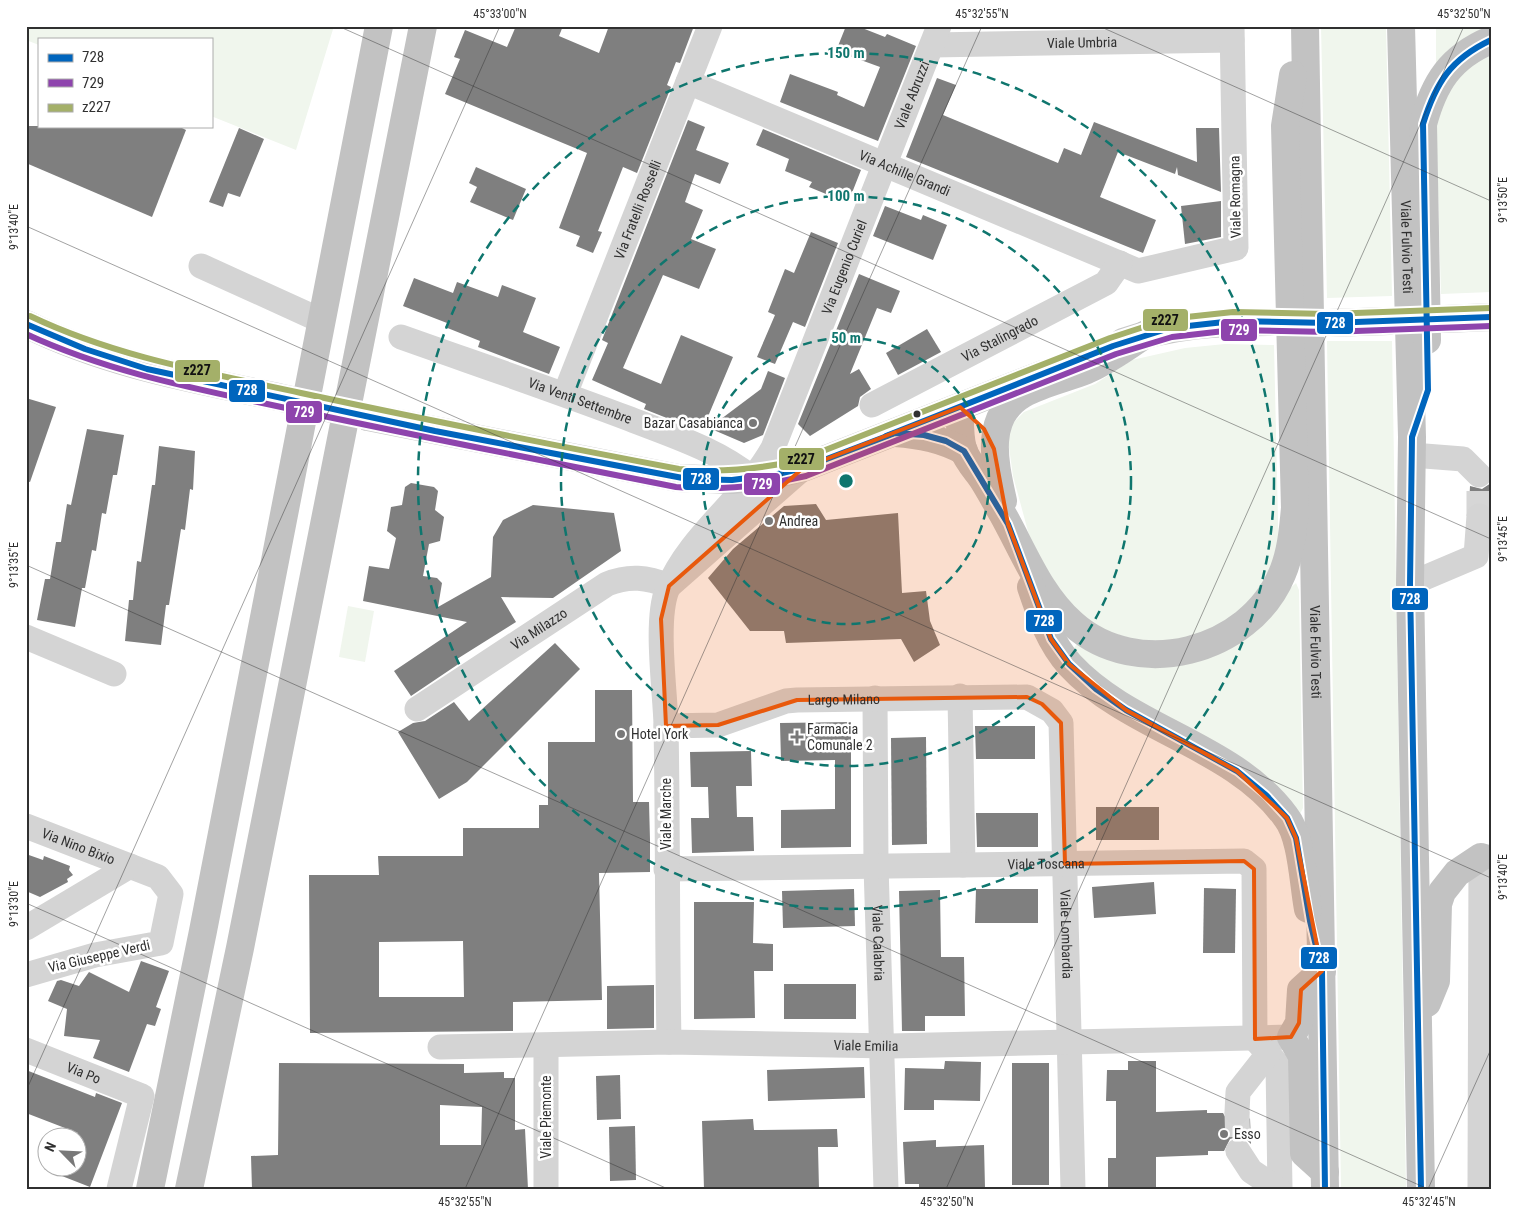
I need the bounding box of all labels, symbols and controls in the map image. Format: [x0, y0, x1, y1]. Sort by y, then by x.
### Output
text: 45°33'00"N [473, 7, 527, 21]
text: 45°32'55"N [955, 7, 1009, 21]
text: 45°32'50"N [1437, 7, 1491, 21]
street label: Viale Umbria [1047, 34, 1117, 51]
legend [38, 38, 212, 128]
text: 150 m [827, 44, 865, 62]
text: 728 [82, 48, 104, 66]
street label: Viale Abruzzi [891, 58, 933, 132]
text: 729 [82, 74, 104, 92]
text: z227 [82, 98, 111, 116]
street label: Via Achille Grandi [857, 147, 953, 199]
street label: Viale Romagna [1226, 155, 1244, 239]
street label: Via Fratelli Rosselli [611, 158, 664, 262]
text: 9°13'50"E [1496, 177, 1510, 223]
text: 100 m [827, 187, 865, 205]
street label: Viale Fulvio Testi [1398, 200, 1416, 294]
text: 9°13'40"E [7, 204, 21, 250]
street label: Via Eugenio Curiel [818, 218, 870, 317]
line badge: z227 [1142, 308, 1189, 332]
line badge: 728 [1316, 311, 1354, 335]
street label: Via Stalingrado [959, 312, 1041, 365]
text: z227 [1151, 312, 1179, 328]
text: 728 [1324, 315, 1346, 331]
line badge: 729 [1220, 318, 1258, 342]
text: 729 [1228, 322, 1250, 338]
text: 50 m [831, 329, 861, 347]
line badge: z227 [174, 359, 221, 383]
text: z227 [183, 362, 211, 378]
street label: Via Venti Settembre [526, 374, 635, 427]
line badge: 728 [228, 379, 266, 403]
text: 728 [236, 382, 258, 398]
line badge: 729 [285, 400, 323, 424]
text: 729 [293, 404, 315, 420]
unlabelled marker [912, 409, 922, 419]
place label: Bazar Casabianca [644, 415, 743, 431]
marker: Bazar Casabianca [747, 417, 759, 429]
line badge: z227 [778, 447, 825, 471]
text: z227 [787, 451, 815, 467]
line badge: 728 [682, 467, 720, 491]
text: 728 [690, 471, 712, 487]
line badge: 729 [743, 472, 781, 496]
centre of rings [837, 472, 855, 490]
text: 729 [751, 476, 773, 492]
place label: Andrea [779, 513, 818, 529]
marker: Andrea [763, 515, 775, 527]
text: 9°13'45"E [1496, 516, 1510, 562]
text: 9°13'35"E [7, 542, 21, 588]
line badge: 728 [1391, 587, 1429, 611]
text: 728 [1399, 591, 1421, 607]
street label: Via Milazzo [508, 604, 570, 653]
street label: Viale Fulvio Testi [1307, 605, 1325, 699]
line badge: 728 [1025, 609, 1063, 633]
text: 728 [1033, 613, 1055, 629]
street label: Largo Milano [808, 691, 880, 708]
place label: Farmacia Comunale 2 [807, 721, 873, 753]
place label: Hotel York [631, 726, 689, 742]
marker: Hotel York [615, 728, 627, 740]
marker: Farmacia Comunale 2 [791, 731, 803, 743]
street label: Viale Marche [658, 778, 674, 850]
street label: Via Nino Bixio [39, 825, 117, 868]
text: 9°13'40"E [1496, 854, 1510, 900]
street label: Viale Toscana [1007, 855, 1085, 872]
text: 9°13'30"E [7, 881, 21, 927]
street label: Viale Lombardia [1057, 889, 1076, 979]
street label: Viale Calabria [869, 904, 888, 981]
street label: Via Giuseppe Verdi [46, 936, 152, 976]
line badge: 728 [1300, 946, 1338, 970]
text: 728 [1308, 950, 1330, 966]
street label: Viale Emilia [833, 1037, 898, 1054]
street label: Via Po [64, 1059, 103, 1087]
street label: Viale Piemonte [538, 1075, 554, 1159]
place label: Esso [1234, 1126, 1261, 1142]
north arrow [38, 1128, 88, 1178]
marker: Esso [1218, 1128, 1230, 1140]
text: N [41, 1140, 59, 1154]
text: 45°32'55"N [438, 1195, 492, 1209]
text: 45°32'50"N [920, 1195, 974, 1209]
text: 45°32'45"N [1402, 1195, 1456, 1209]

